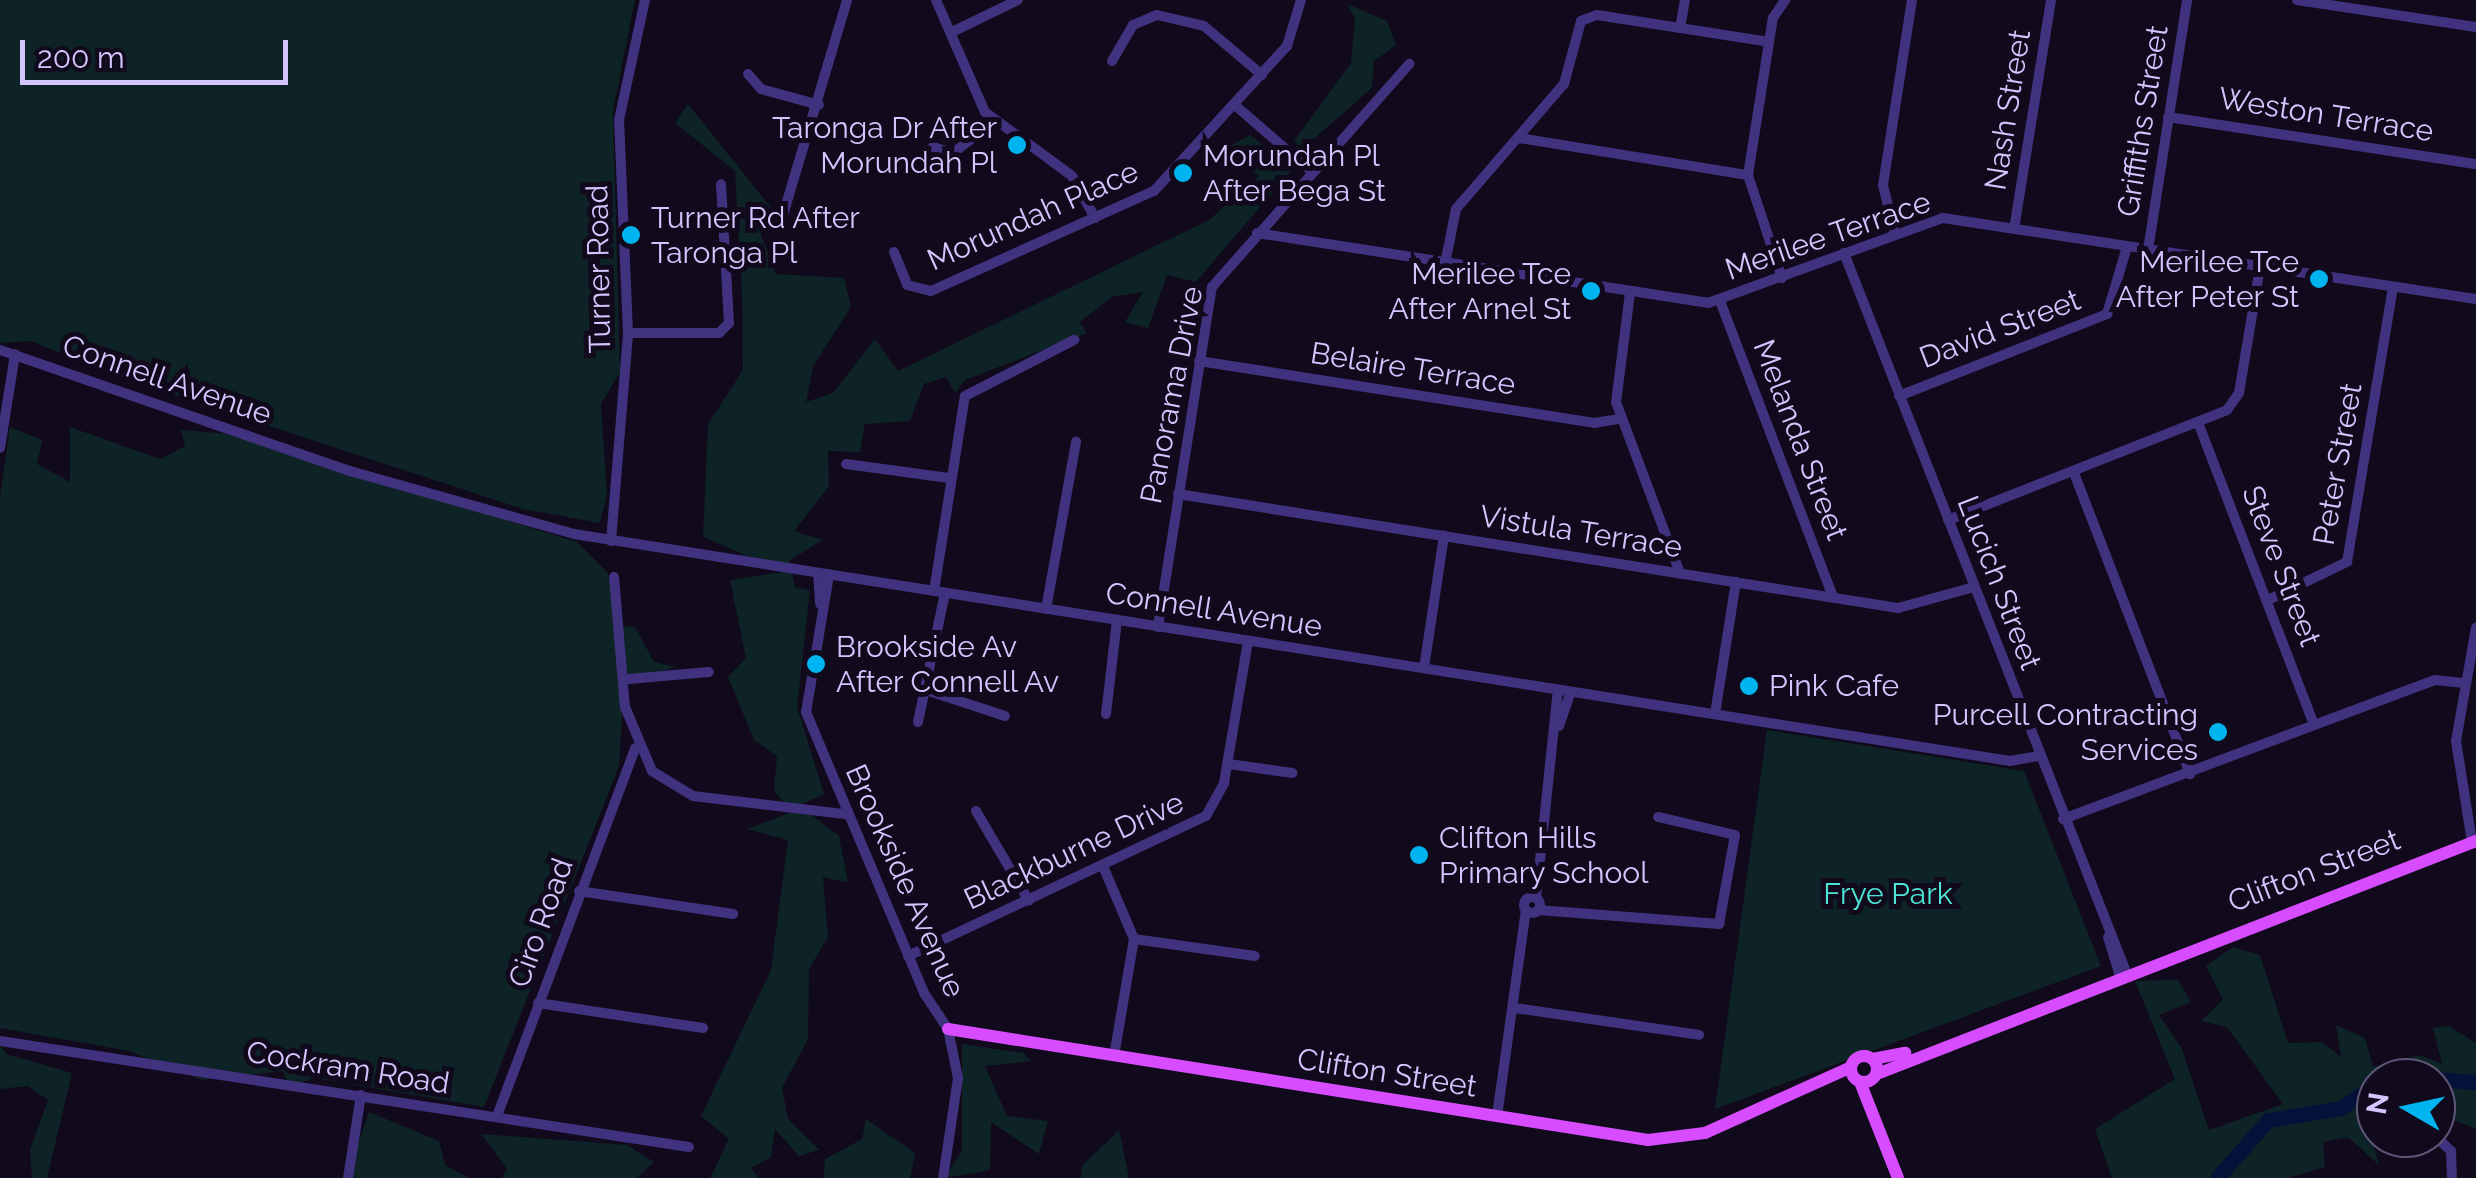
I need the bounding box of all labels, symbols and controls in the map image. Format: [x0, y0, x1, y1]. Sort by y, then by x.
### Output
scale bar [25, 20, 292, 82]
street label: Griffiths Street [2110, 23, 2176, 219]
street label: Nash Street [1978, 27, 2038, 193]
text: 200 m [37, 40, 125, 75]
street label: Weston Terrace [2215, 80, 2437, 150]
place label: Taronga Dr After Morundah Pl [770, 110, 997, 180]
marker: Taronga Dr After Morundah Pl [1006, 134, 1028, 156]
place label: Morundah Pl After Bega St [1203, 138, 1386, 208]
street label: Morundah Place [922, 153, 1144, 279]
marker: Morundah Pl After Bega St [1172, 162, 1194, 184]
street label: Turner Road [580, 184, 618, 354]
street label: Merilee Terrace [1720, 184, 1936, 288]
place label: Turner Rd After Taronga Pl [651, 200, 861, 270]
marker: Turner Rd After Taronga Pl [620, 224, 642, 246]
place label: Merilee Tce After Peter St [2114, 244, 2299, 314]
place label: Merilee Tce After Arnel St [1386, 256, 1571, 326]
marker: Merilee Tce After Peter St [2308, 268, 2330, 290]
marker: Merilee Tce After Arnel St [1580, 280, 1602, 302]
street label: David Street [1915, 282, 2085, 376]
street label: Panorama Drive [1133, 284, 1211, 506]
street label: Connell Avenue [57, 327, 277, 433]
street label: Belaire Terrace [1308, 335, 1518, 403]
street label: Melanda Street [1745, 335, 1855, 545]
street label: Peter Street [2306, 380, 2370, 548]
street label: Steve Street [2234, 481, 2328, 651]
street label: Lucich Street [1949, 491, 2049, 675]
street label: Vistula Terrace [1477, 498, 1685, 566]
street label: Connell Avenue [1102, 575, 1326, 645]
place label: Brookside Av After Connell Av [836, 629, 1062, 700]
marker: Brookside Av After Connell Av [805, 653, 827, 675]
place label: Pink Cafe [1769, 668, 1899, 704]
marker: Pink Cafe [1738, 675, 1760, 697]
place label: Purcell Contracting Services [1932, 697, 2198, 768]
marker: Purcell Contracting Services [2207, 721, 2229, 743]
street label: Brookside Avenue [837, 759, 973, 1003]
street label: Blackburne Drive [959, 784, 1189, 918]
place label: Clifton Hills Primary School [1439, 820, 1649, 890]
street label: Clifton Street [2223, 822, 2405, 920]
marker: Clifton Hills Primary School [1408, 844, 1430, 866]
street label: Ciro Road [501, 854, 581, 992]
park label: Frye Park [1823, 876, 1953, 912]
street label: Cockram Road [244, 1034, 452, 1102]
street label: Clifton Street [1295, 1041, 1479, 1105]
north arrow [2356, 1058, 2456, 1158]
text: N [2360, 1090, 2396, 1117]

